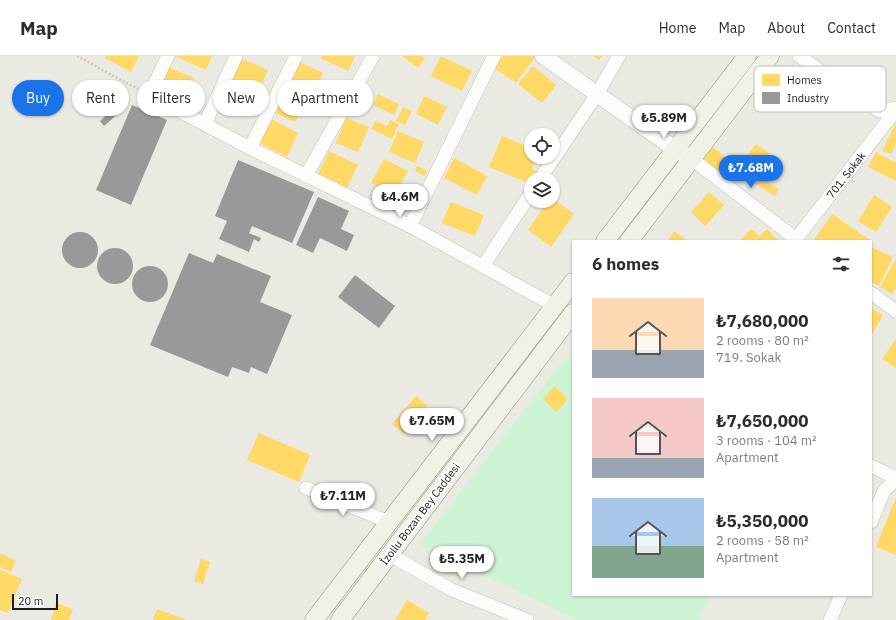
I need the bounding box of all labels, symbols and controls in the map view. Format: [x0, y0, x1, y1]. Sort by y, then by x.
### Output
text: Map [20, 16, 58, 40]
text: Home [659, 19, 696, 37]
text: Map [718, 19, 745, 37]
text: About [767, 19, 805, 37]
text: Contact [827, 19, 876, 37]
legend [754, 66, 886, 112]
text: Homes [787, 73, 822, 87]
chip: Buy [12, 80, 64, 116]
chip: Rent [72, 80, 129, 116]
chip: Filters [137, 80, 205, 116]
chip: New [213, 80, 269, 116]
chip: Apartment [277, 80, 373, 116]
text: Industry [787, 91, 830, 105]
pin: ₺5.89M [631, 105, 697, 139]
text: ₺5.89M [641, 109, 687, 126]
map controls [524, 128, 560, 208]
button: locate [524, 128, 560, 164]
street label: 701. Sokak [823, 149, 869, 201]
pin: ₺7.68M [718, 155, 784, 189]
text: ₺7.68M [728, 159, 774, 176]
button: layers [524, 172, 560, 208]
pin: ₺4.6M [372, 184, 428, 218]
text: ₺4.6M [381, 188, 419, 205]
text: 6 homes [592, 253, 659, 275]
icon: filters [830, 253, 852, 275]
text: ₺7,680,000 [716, 310, 808, 332]
icon: home [624, 314, 672, 362]
text: 2 rooms · 80 m² [716, 332, 809, 349]
text: 719. Sokak [716, 349, 781, 366]
pin: ₺7.65M [399, 408, 465, 442]
text: ₺7,650,000 [716, 410, 808, 432]
text: ₺7.65M [409, 412, 455, 429]
icon: home [624, 414, 672, 462]
text: 3 rooms · 104 m² [716, 432, 817, 449]
text: Apartment [716, 449, 779, 466]
street label: İzollu Bozan Bey Caddesi [377, 460, 463, 568]
pin: ₺7.11M [310, 483, 376, 517]
text: ₺7.11M [320, 487, 366, 504]
text: ₺5,350,000 [716, 510, 808, 532]
icon: home [624, 514, 672, 562]
text: 2 rooms · 58 m² [716, 532, 809, 549]
pin: ₺5.35M [429, 546, 495, 580]
text: Apartment [716, 549, 779, 566]
text: ₺5.35M [439, 550, 485, 567]
scale bar [12, 592, 58, 611]
text: 20 m [18, 594, 43, 608]

